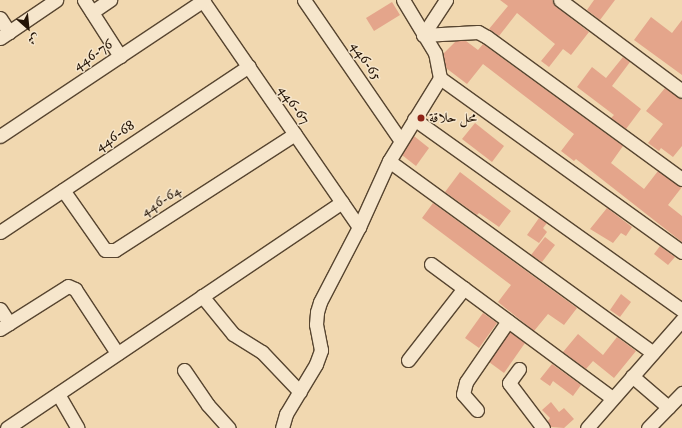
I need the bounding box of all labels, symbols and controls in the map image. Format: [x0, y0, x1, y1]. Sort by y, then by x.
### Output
north arrow [8, 8, 48, 48]
text: ش [25, 30, 41, 47]
street label: 446-76 [70, 36, 116, 74]
street label: 446-65 [347, 38, 385, 84]
street label: 446-67 [275, 82, 313, 128]
place label: محل حلاقة [429, 110, 477, 126]
marker: محل حلاقة [416, 113, 426, 123]
street label: 446-68 [92, 117, 138, 155]
street label: 446-64 [138, 182, 184, 220]

